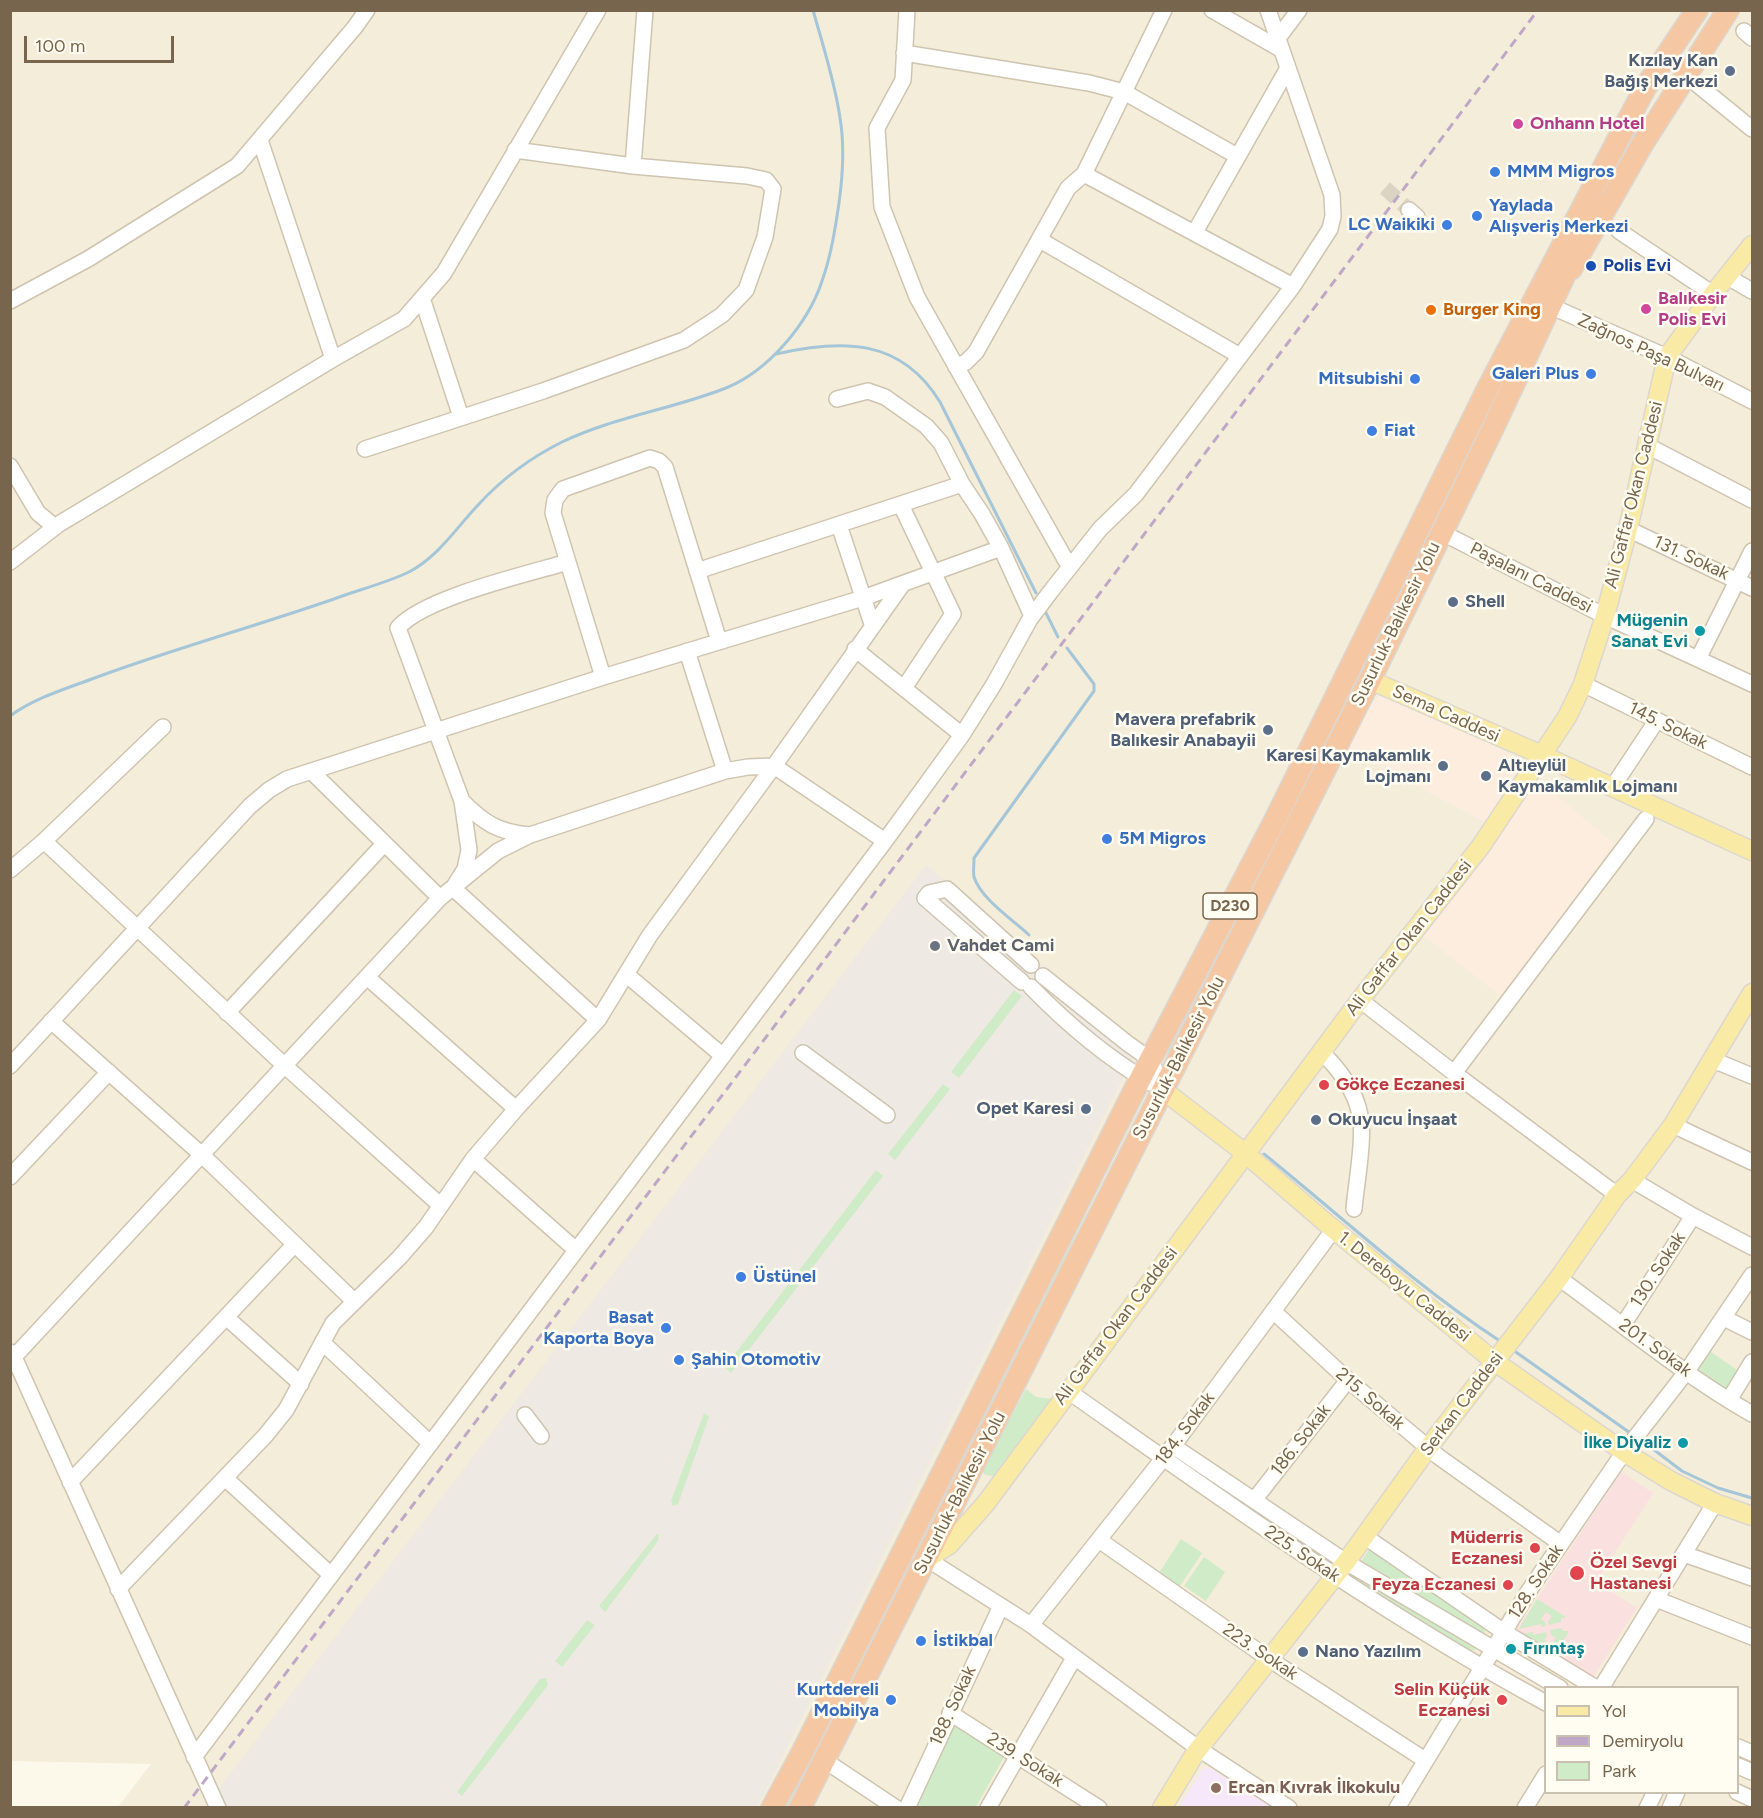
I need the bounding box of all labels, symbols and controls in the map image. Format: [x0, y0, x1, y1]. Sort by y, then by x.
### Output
scale bar [27, 24, 177, 62]
text: 100 m [35, 35, 85, 57]
place label: Kızılay Kan Bağış Merkezi [1604, 50, 1718, 92]
marker: Kızılay Kan Bağış Merkezi [1723, 64, 1737, 78]
place label: Onhann Hotel [1530, 113, 1644, 135]
marker: Onhann Hotel [1511, 117, 1525, 131]
place label: MMM Migros [1507, 161, 1614, 183]
marker: MMM Migros [1488, 165, 1502, 179]
place label: Yaylada Alışveriş Merkezi [1489, 195, 1629, 238]
marker: Yaylada Alışveriş Merkezi [1470, 209, 1484, 223]
place label: LC Waikiki [1348, 214, 1435, 236]
marker: LC Waikiki [1440, 218, 1454, 232]
place label: Polis Evi [1603, 255, 1671, 277]
marker: Polis Evi [1584, 259, 1598, 273]
place label: Balıkesir Polis Evi [1658, 288, 1727, 330]
place label: Burger King [1443, 299, 1541, 321]
marker: Balıkesir Polis Evi [1639, 302, 1653, 316]
marker: Burger King [1424, 303, 1438, 317]
street label: Zağnos Paşa Bulvarı [1574, 309, 1728, 397]
place label: Galeri Plus [1492, 363, 1579, 385]
marker: Galeri Plus [1584, 367, 1598, 381]
place label: Mitsubishi [1318, 368, 1403, 390]
marker: Mitsubishi [1408, 372, 1422, 386]
street label: Ali Gaffar Okan Caddesi [1600, 399, 1668, 591]
place label: Fiat [1384, 420, 1416, 442]
marker: Fiat [1365, 424, 1379, 438]
street label: 131. Sokak [1650, 531, 1732, 585]
street label: Susurluk-Balıkesir Yolu [1347, 538, 1445, 710]
street label: Paşalanı Caddesi [1466, 538, 1596, 618]
place label: Shell [1465, 591, 1505, 613]
marker: Shell [1446, 595, 1460, 609]
place label: Mügenin Sanat Evi [1611, 610, 1688, 652]
marker: Mügenin Sanat Evi [1693, 624, 1707, 638]
street label: Sema Caddesi [1389, 681, 1503, 747]
street label: 145. Sokak [1625, 698, 1711, 754]
place label: Mavera prefabrik Balıkesir Anabayii [1110, 709, 1256, 752]
marker: Mavera prefabrik Balıkesir Anabayii [1261, 723, 1275, 737]
place label: Karesi Kaymakamlık Lojmanı [1266, 745, 1431, 788]
place label: Altıeylül Kaymakamlık Lojmanı [1498, 755, 1678, 798]
marker: Karesi Kaymakamlık Lojmanı [1436, 759, 1450, 773]
marker: Altıeylül Kaymakamlık Lojmanı [1479, 769, 1493, 783]
place label: 5M Migros [1119, 828, 1206, 850]
marker: 5M Migros [1100, 832, 1114, 846]
street label: Ali Gaffar Okan Caddesi [1341, 856, 1477, 1020]
road number: D230 [1203, 893, 1257, 919]
place label: Vahdet Cami [947, 935, 1054, 957]
marker: Vahdet Cami [928, 939, 942, 953]
street label: Susurluk-Balıkesir Yolu [1129, 973, 1229, 1143]
place label: Gökçe Eczanesi [1336, 1074, 1465, 1096]
marker: Gökçe Eczanesi [1317, 1078, 1331, 1092]
place label: Opet Karesi [977, 1098, 1074, 1120]
marker: Opet Karesi [1079, 1102, 1093, 1116]
place label: Okuyucu İnşaat [1328, 1109, 1458, 1131]
marker: Okuyucu İnşaat [1309, 1113, 1323, 1127]
street label: 1. Dereboyu Caddesi [1333, 1227, 1475, 1347]
street label: 130. Sokak [1626, 1229, 1690, 1311]
street label: Ali Gaffar Okan Caddesi [1049, 1243, 1183, 1409]
place label: Üstünel [753, 1266, 816, 1288]
marker: Üstünel [734, 1270, 748, 1284]
place label: Basat Kaporta Boya [543, 1307, 654, 1350]
street label: 201. Sokak [1614, 1314, 1696, 1382]
marker: Basat Kaporta Boya [659, 1321, 673, 1335]
street label: Serkan Caddesi [1416, 1348, 1508, 1460]
place label: Şahin Otomotiv [691, 1349, 821, 1371]
marker: Şahin Otomotiv [672, 1353, 686, 1367]
street label: 215. Sokak [1331, 1363, 1409, 1435]
street label: 184. Sokak [1151, 1388, 1219, 1470]
street label: 186. Sokak [1266, 1400, 1336, 1480]
street label: Susurluk-Balıkesir Yolu [910, 1408, 1010, 1578]
place label: İlke Diyaliz [1583, 1432, 1671, 1454]
marker: İlke Diyaliz [1676, 1436, 1690, 1450]
street label: 225. Sokak [1260, 1521, 1344, 1587]
place label: Müderris Eczanesi [1450, 1527, 1523, 1570]
street label: 128. Sokak [1504, 1541, 1568, 1623]
marker: Müderris Eczanesi [1528, 1541, 1542, 1555]
place label: Özel Sevgi Hastanesi [1590, 1552, 1677, 1594]
marker: Özel Sevgi Hastanesi [1568, 1564, 1586, 1582]
place label: Feyza Eczanesi [1372, 1574, 1496, 1596]
marker: Feyza Eczanesi [1501, 1578, 1515, 1592]
street label: 223. Sokak [1218, 1619, 1302, 1685]
place label: İstikbal [933, 1630, 993, 1652]
marker: İstikbal [914, 1634, 928, 1648]
place label: Fırıntaş [1523, 1638, 1585, 1660]
place label: Nano Yazılım [1315, 1641, 1421, 1663]
marker: Fırıntaş [1504, 1642, 1518, 1656]
marker: Nano Yazılım [1296, 1645, 1310, 1659]
street label: 188. Sokak [925, 1663, 981, 1749]
place label: Kurtdereli Mobilya [796, 1679, 879, 1722]
place label: Selin Küçük Eczanesi [1394, 1679, 1490, 1722]
legend [1544, 1686, 1739, 1794]
marker: Kurtdereli Mobilya [884, 1693, 898, 1707]
marker: Selin Küçük Eczanesi [1495, 1693, 1509, 1707]
text: Yol [1602, 1700, 1626, 1722]
street label: 239. Sokak [983, 1728, 1067, 1792]
text: Demiryolu [1602, 1730, 1684, 1752]
text: Park [1602, 1760, 1636, 1782]
place label: Ercan Kıvrak İlkokulu [1228, 1777, 1400, 1799]
marker: Ercan Kıvrak İlkokulu [1209, 1781, 1223, 1795]

